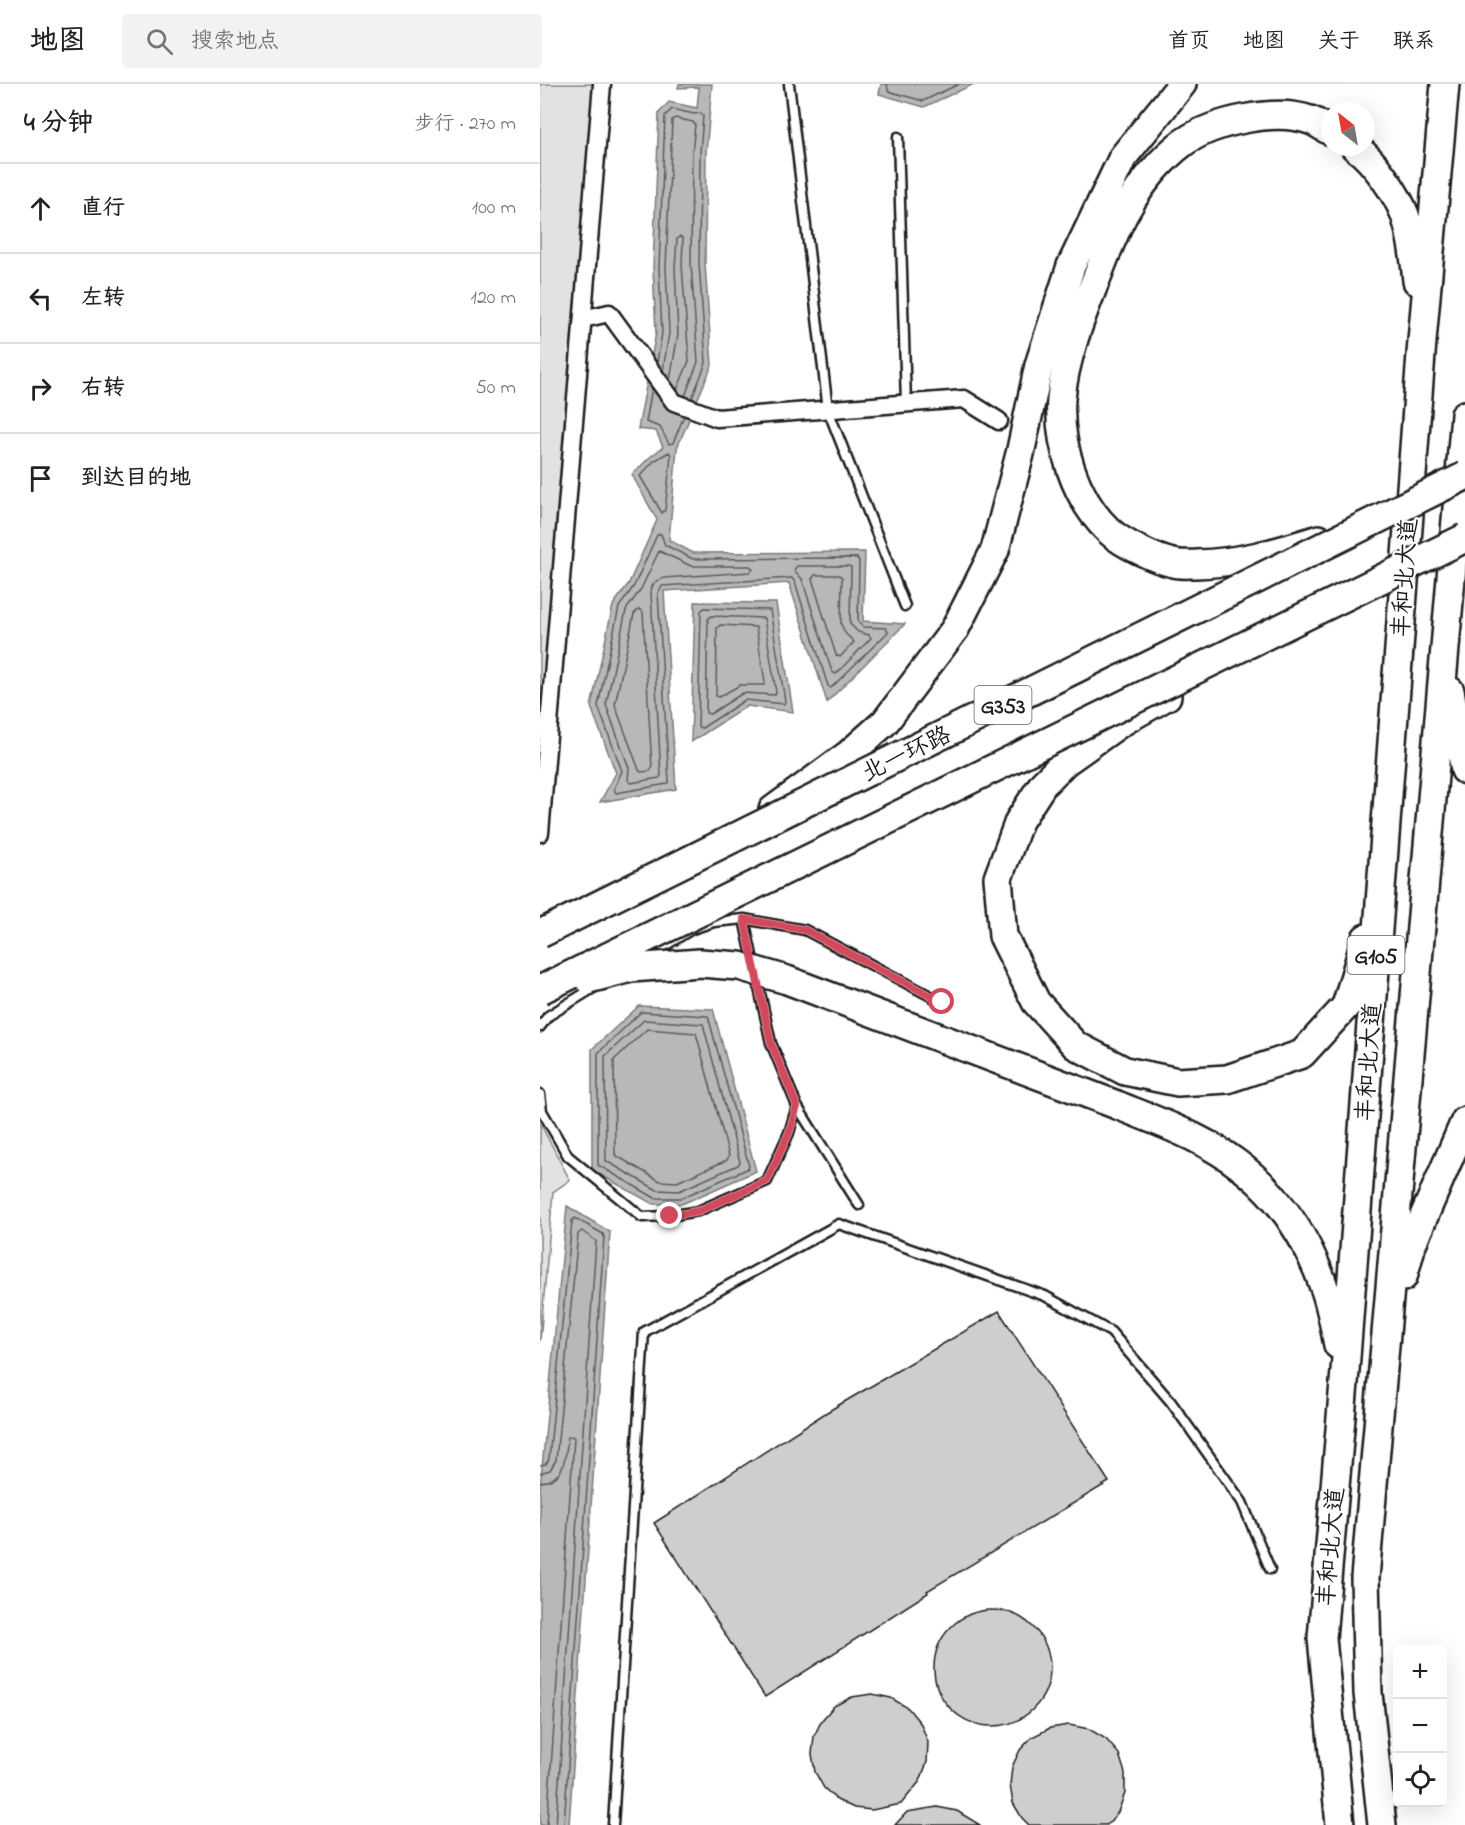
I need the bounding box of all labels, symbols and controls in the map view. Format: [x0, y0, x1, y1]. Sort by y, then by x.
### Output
search box [122, 14, 542, 68]
text: 地图 [30, 22, 86, 63]
icon: search [143, 25, 176, 58]
text: 搜索地点 [191, 26, 279, 58]
text: 首页 [1168, 27, 1210, 57]
text: 地图 [1243, 27, 1285, 57]
text: 关于 [1318, 27, 1360, 57]
text: 联系 [1393, 27, 1435, 57]
north arrow [1321, 102, 1375, 156]
text: 4 分钟 [24, 105, 93, 143]
text: 步行 · 270 m [414, 110, 516, 139]
icon: ahead [24, 192, 57, 225]
text: 直行 [81, 193, 125, 225]
text: 100 m [472, 194, 516, 223]
icon: left [24, 282, 57, 315]
text: 左转 [81, 283, 125, 315]
text: 120 m [471, 284, 516, 313]
icon: right [24, 372, 57, 405]
text: 右转 [81, 373, 125, 405]
text: 50 m [475, 374, 516, 403]
icon: arrive [24, 462, 57, 495]
text: 到达目的地 [81, 463, 191, 495]
street label: 丰和北大道 [1385, 517, 1428, 639]
road number: G353 [974, 686, 1032, 724]
street label: 北一环路 [856, 718, 958, 792]
road number: G105 [1348, 936, 1404, 974]
route start [928, 988, 954, 1014]
street label: 丰和北大道 [1349, 1001, 1392, 1123]
route end [656, 1202, 682, 1228]
street label: 丰和北大道 [1310, 1486, 1355, 1609]
map controls [1393, 1645, 1447, 1807]
button: + [1393, 1645, 1447, 1699]
button: − [1393, 1699, 1447, 1753]
button: locate [1393, 1753, 1447, 1807]

